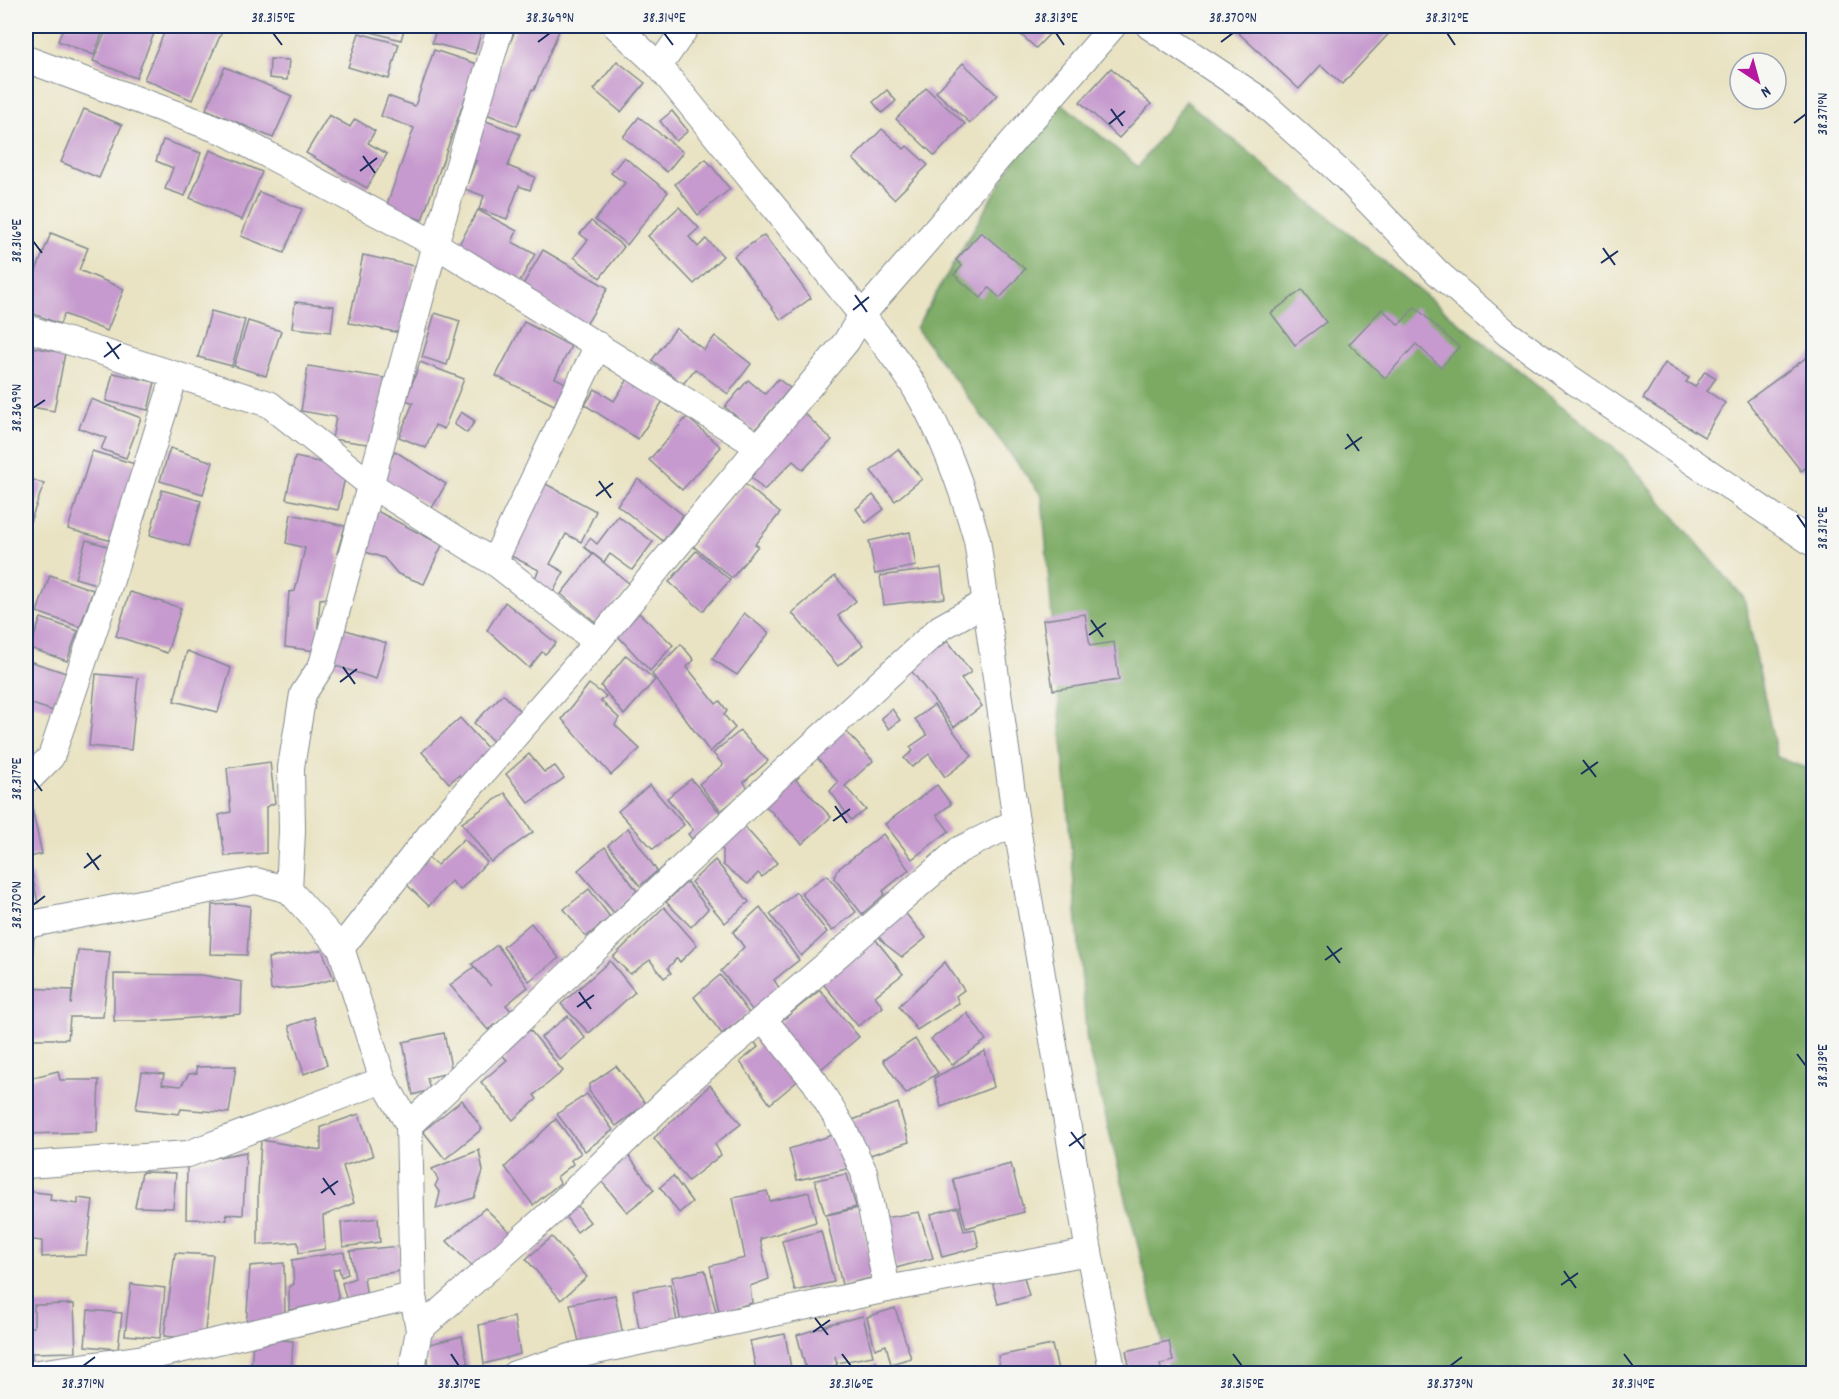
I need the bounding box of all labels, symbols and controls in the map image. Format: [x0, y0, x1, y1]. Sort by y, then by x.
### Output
text: 38.315°E [251, 8, 295, 30]
text: 38.369°N [526, 8, 574, 30]
text: 38.314°E [643, 8, 686, 30]
text: 38.313°E [1034, 8, 1078, 30]
text: 38.370°N [1209, 8, 1257, 30]
text: 38.312°E [1425, 8, 1469, 30]
north arrow [1728, 51, 1788, 111]
text: N [1755, 79, 1775, 103]
text: 38.371°N [1813, 92, 1835, 136]
text: 38.316°E [7, 219, 29, 263]
text: 38.369°N [7, 384, 29, 432]
text: 38.312°E [1813, 506, 1835, 550]
text: 38.317°E [7, 758, 29, 800]
text: 38.370°N [7, 881, 29, 929]
text: 38.313°E [1813, 1044, 1835, 1088]
text: 38.371°N [61, 1374, 105, 1396]
text: 38.317°E [438, 1374, 480, 1396]
text: 38.316°E [829, 1374, 873, 1396]
text: 38.315°E [1220, 1374, 1264, 1396]
text: 38.373°N [1427, 1374, 1473, 1396]
text: 38.314°E [1612, 1374, 1655, 1396]

